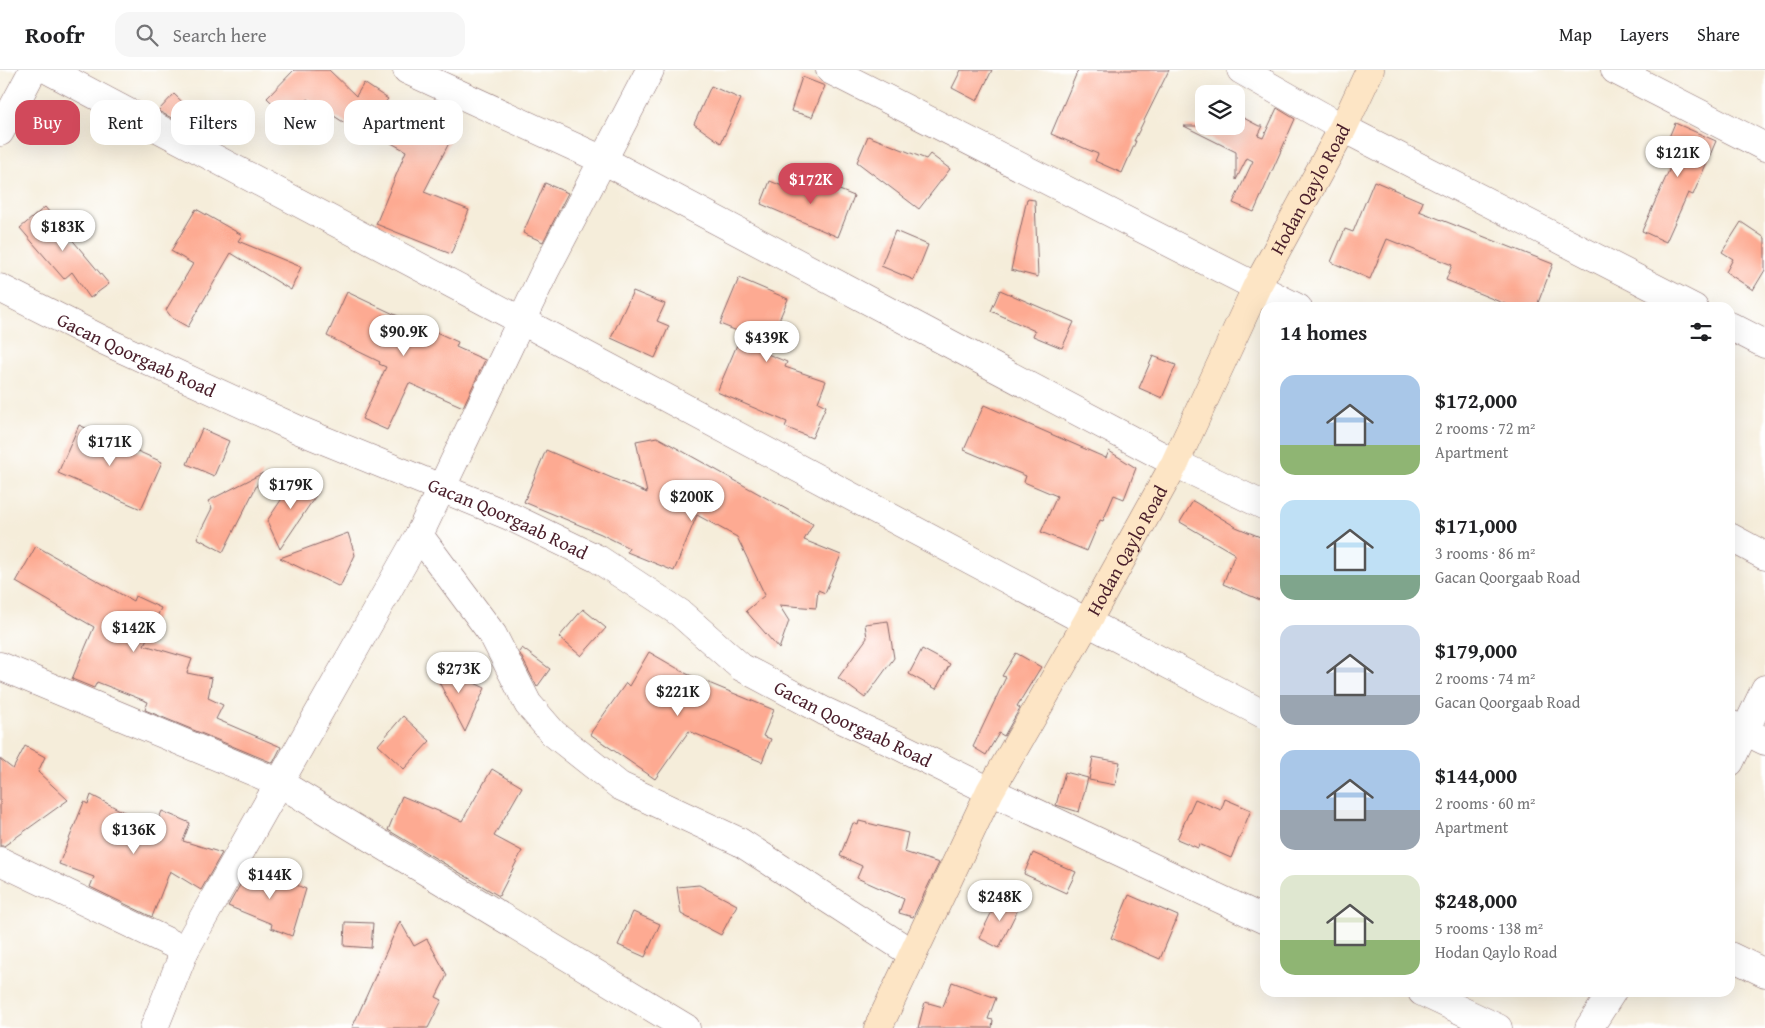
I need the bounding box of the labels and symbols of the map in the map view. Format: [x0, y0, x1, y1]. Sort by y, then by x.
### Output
street label: Hodan Qaylo Road [1263, 118, 1357, 260]
pin: $121K [1643, 136, 1713, 178]
pin: $172K [776, 162, 846, 205]
pin: $183K [28, 210, 98, 252]
street label: Gacan Qoorgaab Road [52, 305, 221, 404]
pin: $90.9K [363, 314, 445, 357]
pin: $439K [732, 320, 802, 363]
pin: $171K [75, 424, 145, 467]
pin: $179K [256, 468, 326, 510]
street label: Gacan Qoorgaab Road [424, 470, 594, 567]
street label: Hodan Qaylo Road [1079, 479, 1175, 621]
pin: $200K [657, 480, 727, 522]
pin: $142K [99, 610, 169, 653]
pin: $273K [424, 652, 494, 694]
street label: Gacan Qoorgaab Road [769, 673, 937, 774]
pin: $221K [643, 674, 713, 717]
pin: $136K [99, 812, 169, 855]
pin: $144K [235, 858, 305, 900]
pin: $248K [965, 880, 1035, 922]

